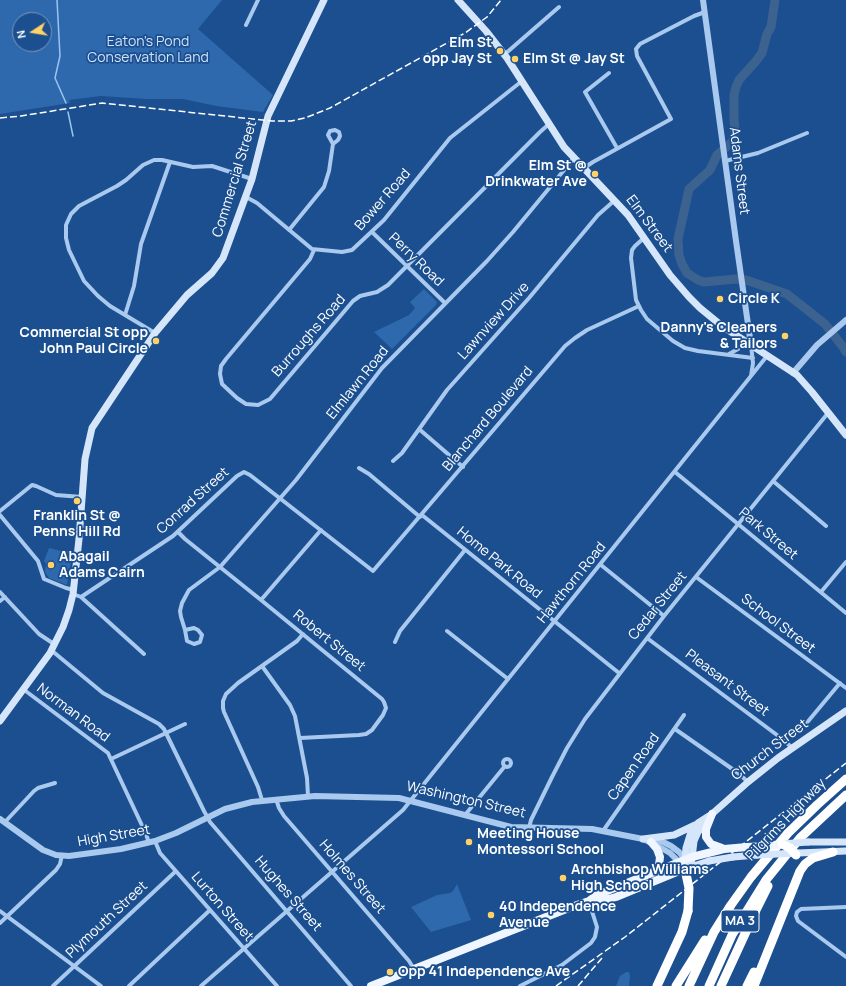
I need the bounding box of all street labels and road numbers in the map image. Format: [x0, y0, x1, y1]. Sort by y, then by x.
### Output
street label: Commercial Street [209, 119, 261, 239]
street label: Adams Street [725, 126, 753, 216]
street label: Bower Road [352, 166, 414, 234]
street label: Elm Street [622, 192, 676, 256]
street label: Perry Road [385, 230, 447, 290]
street label: Lawnview Drive [455, 279, 533, 363]
street label: Burroughs Road [269, 291, 349, 381]
street label: Elmlawn Road [323, 343, 393, 423]
street label: Blanchard Boulevard [439, 363, 537, 475]
street label: Conrad Street [153, 464, 233, 538]
street label: Park Street [735, 504, 801, 564]
street label: Home Park Road [453, 524, 545, 602]
street label: Hawthorn Road [534, 539, 610, 627]
street label: Cedar Street [625, 568, 691, 644]
street label: School Street [738, 591, 818, 657]
street label: Robert Street [289, 607, 369, 675]
street label: Pleasant Street [682, 646, 772, 720]
street label: Norman Road [33, 680, 113, 746]
street label: Church Street [728, 716, 812, 784]
street label: Capen Road [605, 730, 663, 804]
street label: Pilgrims Highway [742, 775, 830, 865]
street label: Washington Street [405, 778, 527, 822]
street label: High Street [76, 821, 152, 851]
street label: Holmes Street [315, 837, 389, 917]
street label: Hughes Street [251, 853, 325, 935]
street label: Lurton Street [187, 869, 257, 945]
street label: Plymouth Street [63, 878, 151, 962]
road number: MA 3 [721, 910, 759, 932]

